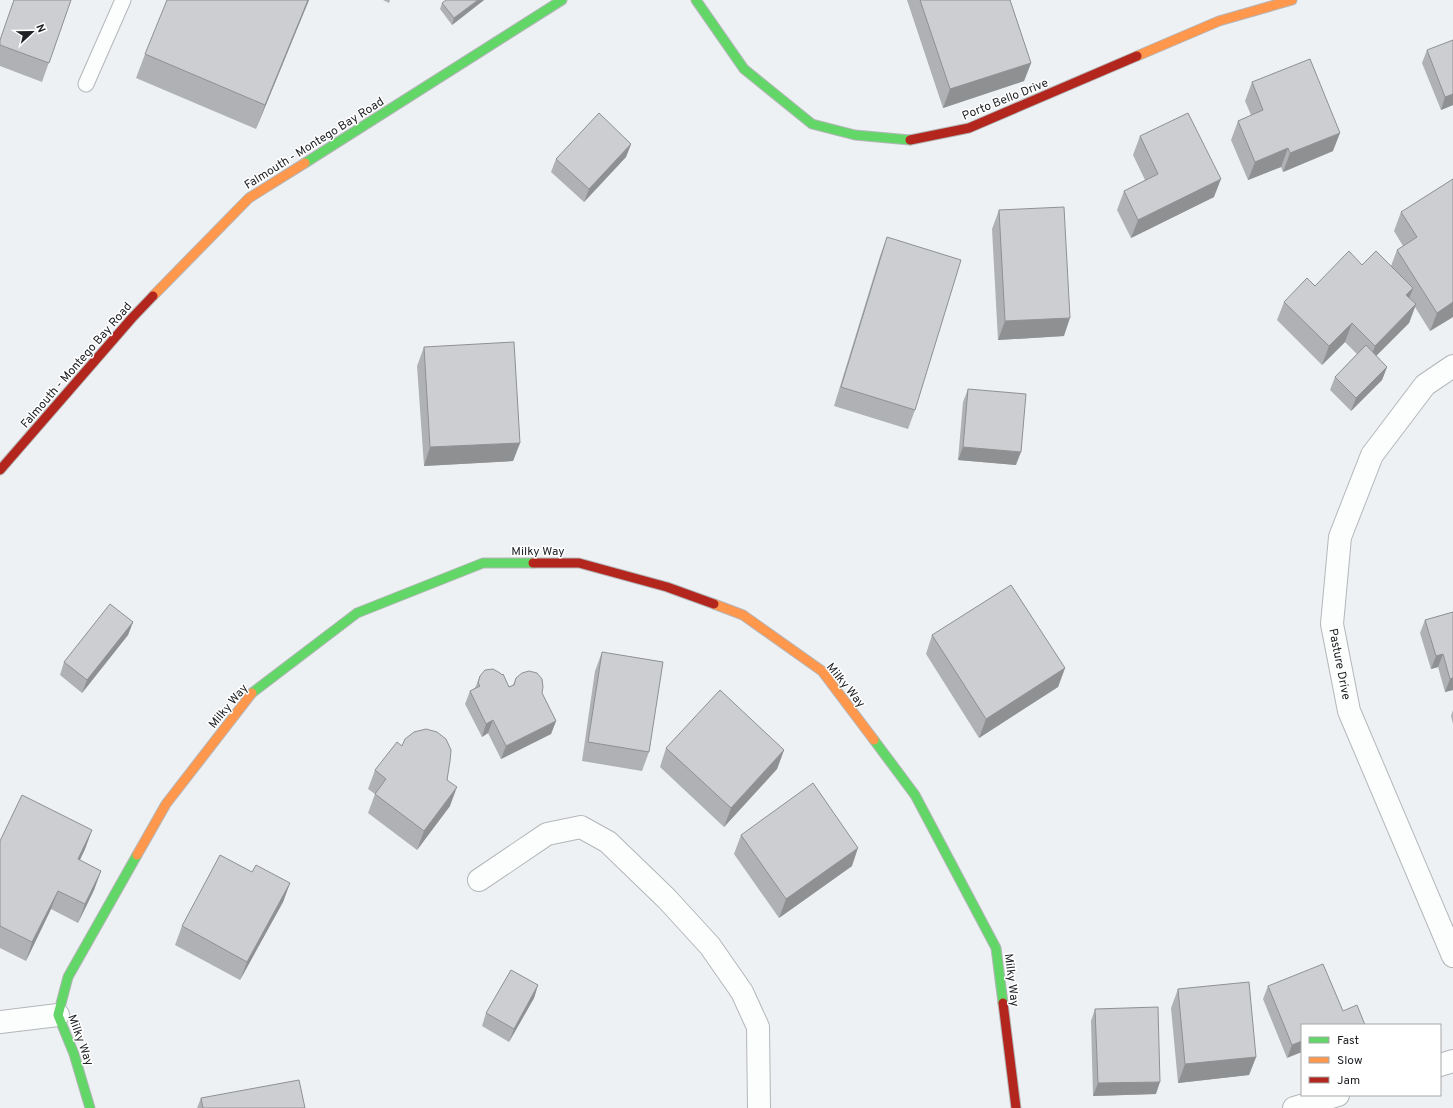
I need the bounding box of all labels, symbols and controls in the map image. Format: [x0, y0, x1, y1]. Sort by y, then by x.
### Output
north arrow [12, 12, 52, 52]
text: N [32, 22, 48, 35]
street label: Porto Bello Drive [960, 75, 1051, 125]
street label: Falmouth - Montego Bay Road [242, 94, 387, 194]
street label: Falmouth - Montego Bay Road [18, 299, 136, 432]
street label: Milky Way [511, 544, 565, 560]
street label: Pasture Drive [1324, 627, 1354, 701]
street label: Milky Way [822, 660, 868, 711]
street label: Milky Way [205, 681, 252, 732]
street label: Milky Way [1000, 953, 1022, 1008]
street label: Milky Way [63, 1013, 97, 1068]
legend [1301, 1024, 1441, 1096]
text: Fast [1337, 1033, 1359, 1049]
text: Slow [1337, 1053, 1363, 1069]
text: Jam [1337, 1073, 1360, 1089]

